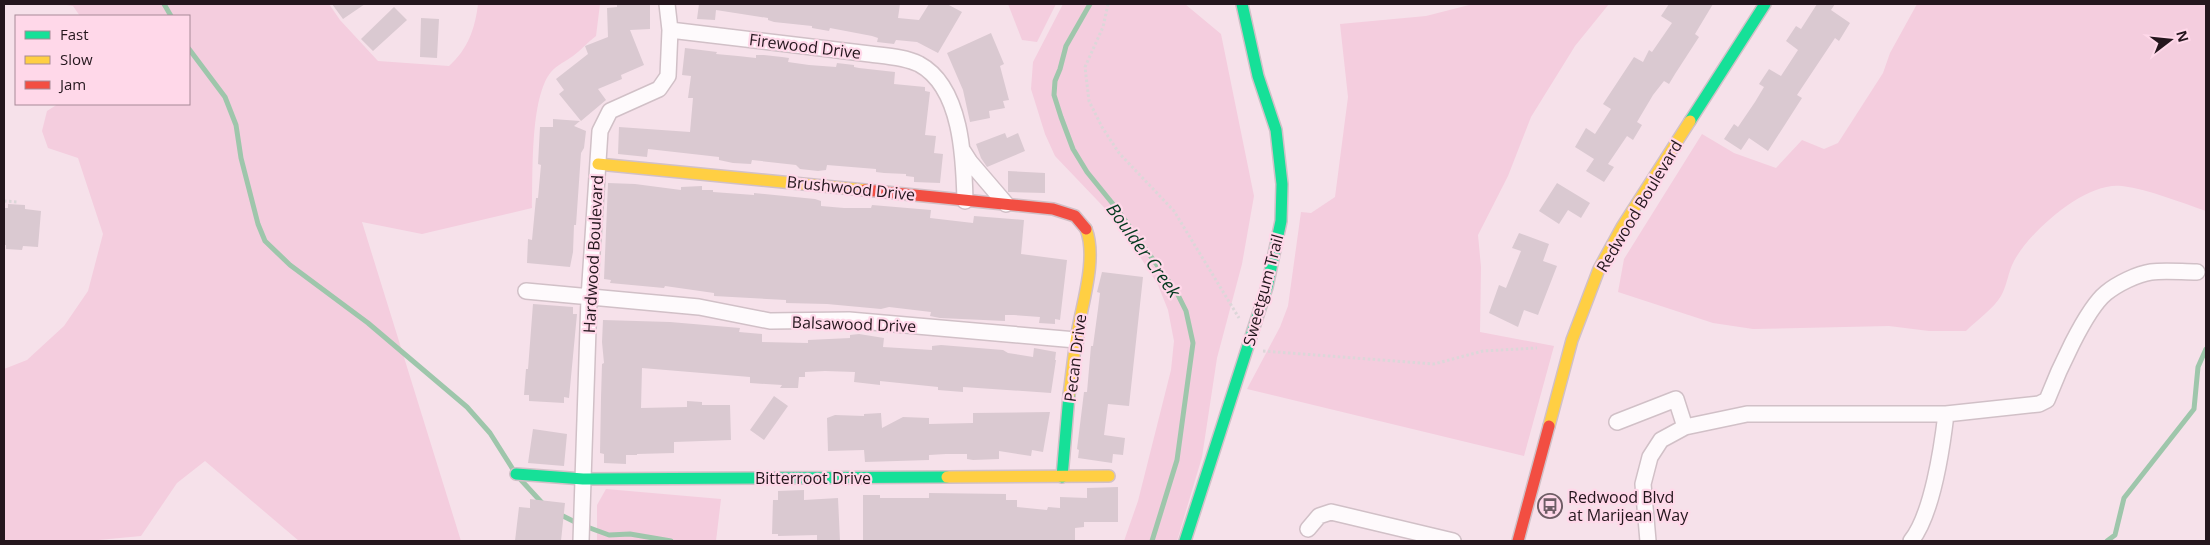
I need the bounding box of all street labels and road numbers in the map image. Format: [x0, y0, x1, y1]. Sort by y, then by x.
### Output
street label: Firewood Drive [748, 28, 862, 64]
street label: Redwood Boulevard [1591, 136, 1687, 276]
street label: Brushwood Drive [786, 170, 916, 206]
street label: Hardwood Boulevard [578, 174, 608, 334]
street label: Sweetgum Trail [1238, 232, 1288, 348]
street label: Balsawood Drive [791, 311, 917, 337]
street label: Pecan Drive [1059, 313, 1091, 403]
street label: Bitterroot Drive [755, 467, 871, 489]

